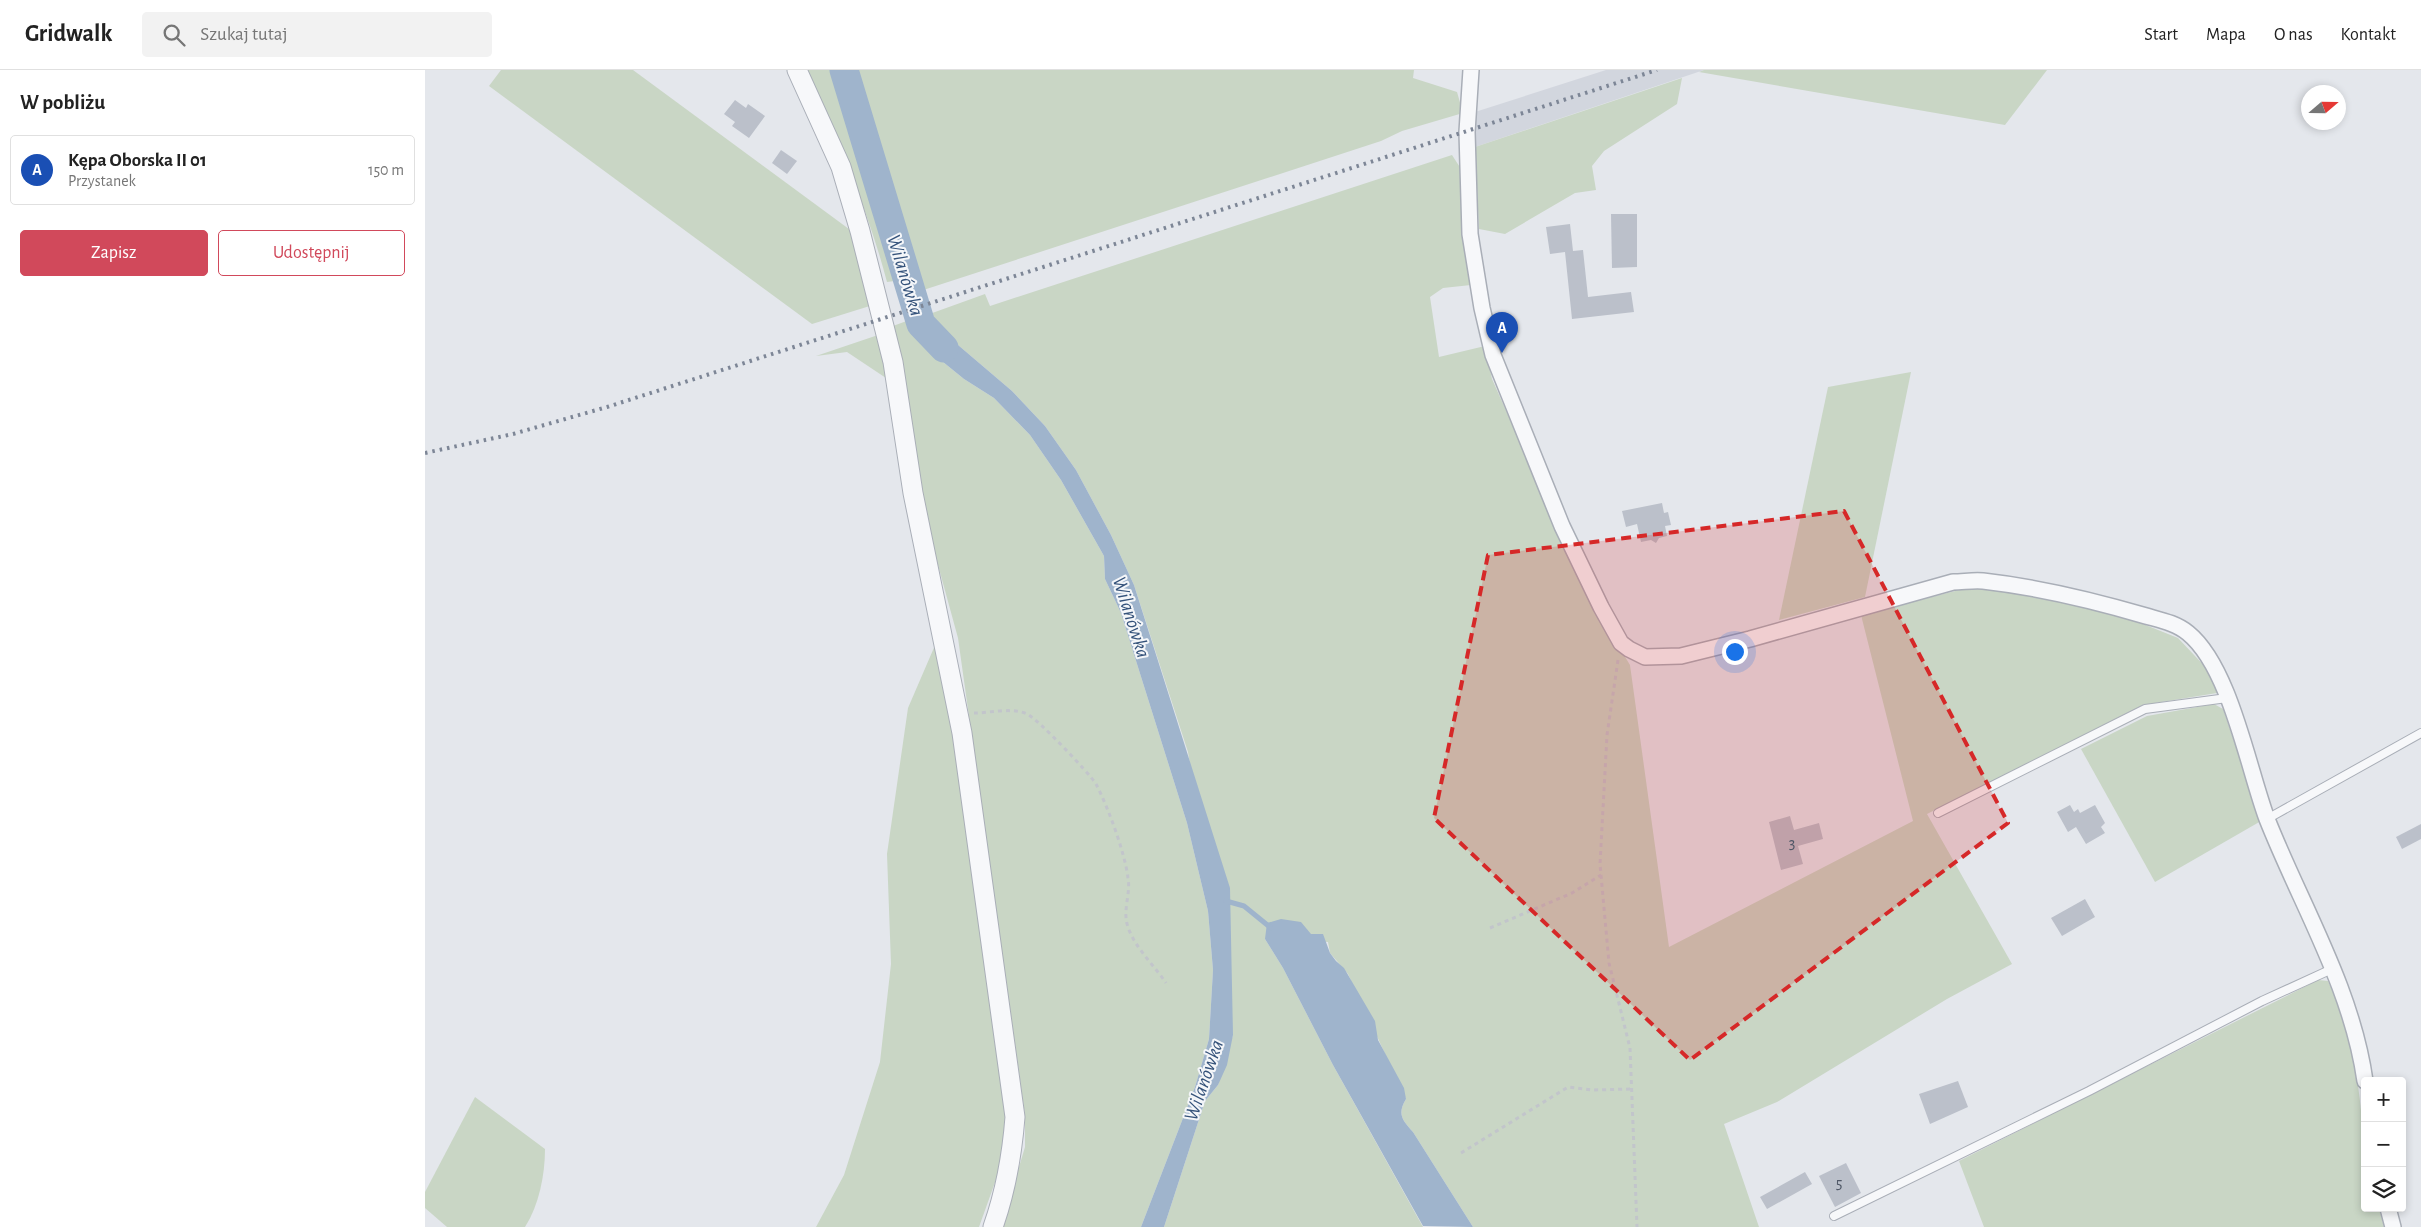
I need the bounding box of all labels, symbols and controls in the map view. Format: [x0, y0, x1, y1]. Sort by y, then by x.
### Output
search box [142, 12, 492, 57]
icon: search [160, 21, 188, 49]
text: Gridwalk [25, 22, 112, 46]
text: Szukaj tutaj [200, 25, 288, 44]
text: Start [2144, 26, 2178, 44]
text: Mapa [2206, 26, 2246, 44]
text: O nas [2274, 26, 2313, 44]
text: Kontakt [2341, 26, 2396, 44]
north arrow [2301, 85, 2346, 130]
text: W pobliżu [20, 92, 105, 113]
text: Kępa Oborska II 01 [68, 151, 207, 170]
text: A [32, 162, 42, 178]
text: 150 m [368, 162, 404, 178]
text: Przystanek [68, 173, 136, 189]
button: Zapisz [20, 230, 208, 276]
button: Udostępnij [218, 230, 405, 276]
water label: Wilanówka [883, 232, 927, 318]
pin: A [1486, 312, 1518, 353]
water label: Wilanówka [1109, 574, 1154, 660]
your location [1722, 639, 1748, 665]
house number: 3 [1789, 835, 1795, 851]
water label: Wilanówka [1181, 1037, 1227, 1123]
map controls [2361, 1077, 2406, 1212]
button: + [2361, 1077, 2406, 1122]
button: − [2361, 1122, 2406, 1167]
button: layers [2361, 1167, 2406, 1212]
house number: 5 [1836, 1175, 1842, 1191]

